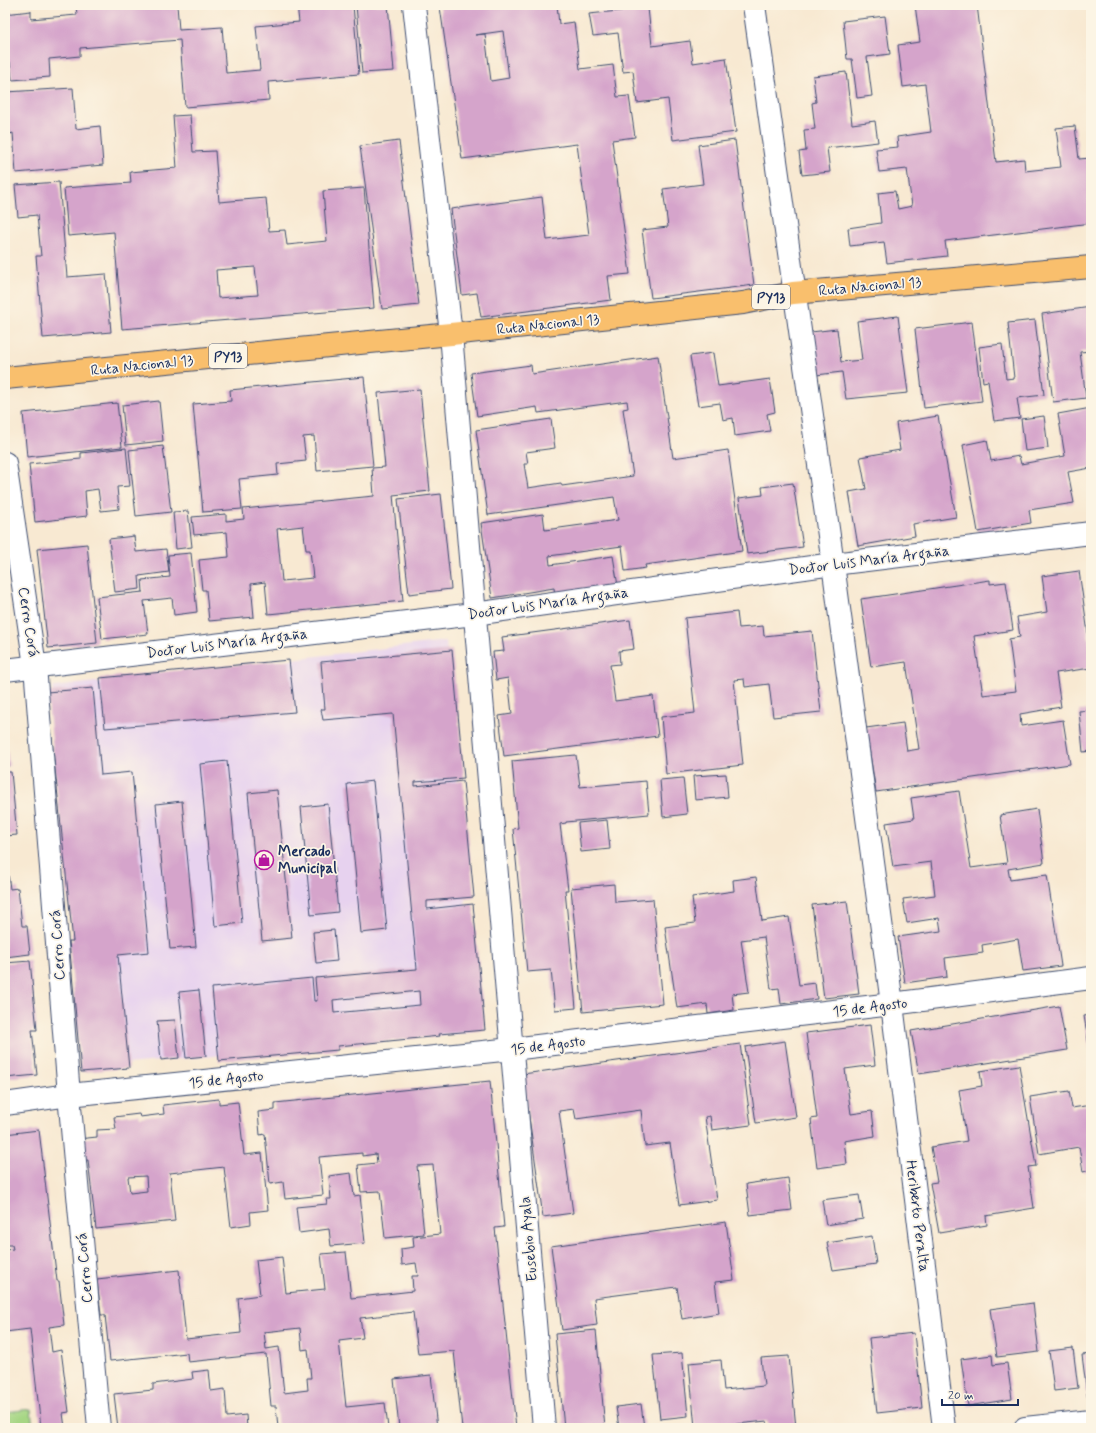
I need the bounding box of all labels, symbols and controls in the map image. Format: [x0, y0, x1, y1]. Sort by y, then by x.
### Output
street label: Ruta Nacional 13 [818, 273, 922, 301]
road number: PY13 [752, 285, 790, 309]
street label: Ruta Nacional 13 [496, 310, 600, 340]
road number: PY13 [209, 344, 247, 368]
street label: Ruta Nacional 13 [90, 351, 194, 381]
street label: Doctor Luis María Argaña [788, 541, 951, 582]
street label: Doctor Luis María Argaña [467, 583, 630, 626]
street label: Cerro Corá [13, 586, 43, 659]
street label: Doctor Luis María Argaña [146, 624, 309, 665]
place label: Mercado Municipal [278, 842, 337, 879]
shop icon: Mercado Municipal [253, 849, 275, 871]
street label: Cerro Corá [46, 909, 70, 981]
street label: 15 de Agosto [832, 993, 909, 1022]
street label: 15 de Agosto [510, 1031, 587, 1060]
street label: 15 de Agosto [188, 1066, 265, 1094]
street label: Heriberto Peralta [900, 1159, 934, 1274]
street label: Eusebio Ayala [515, 1195, 543, 1282]
street label: Cerro Corá [72, 1232, 98, 1304]
scale bar [942, 1381, 1018, 1407]
text: 20 m [948, 1388, 974, 1404]

